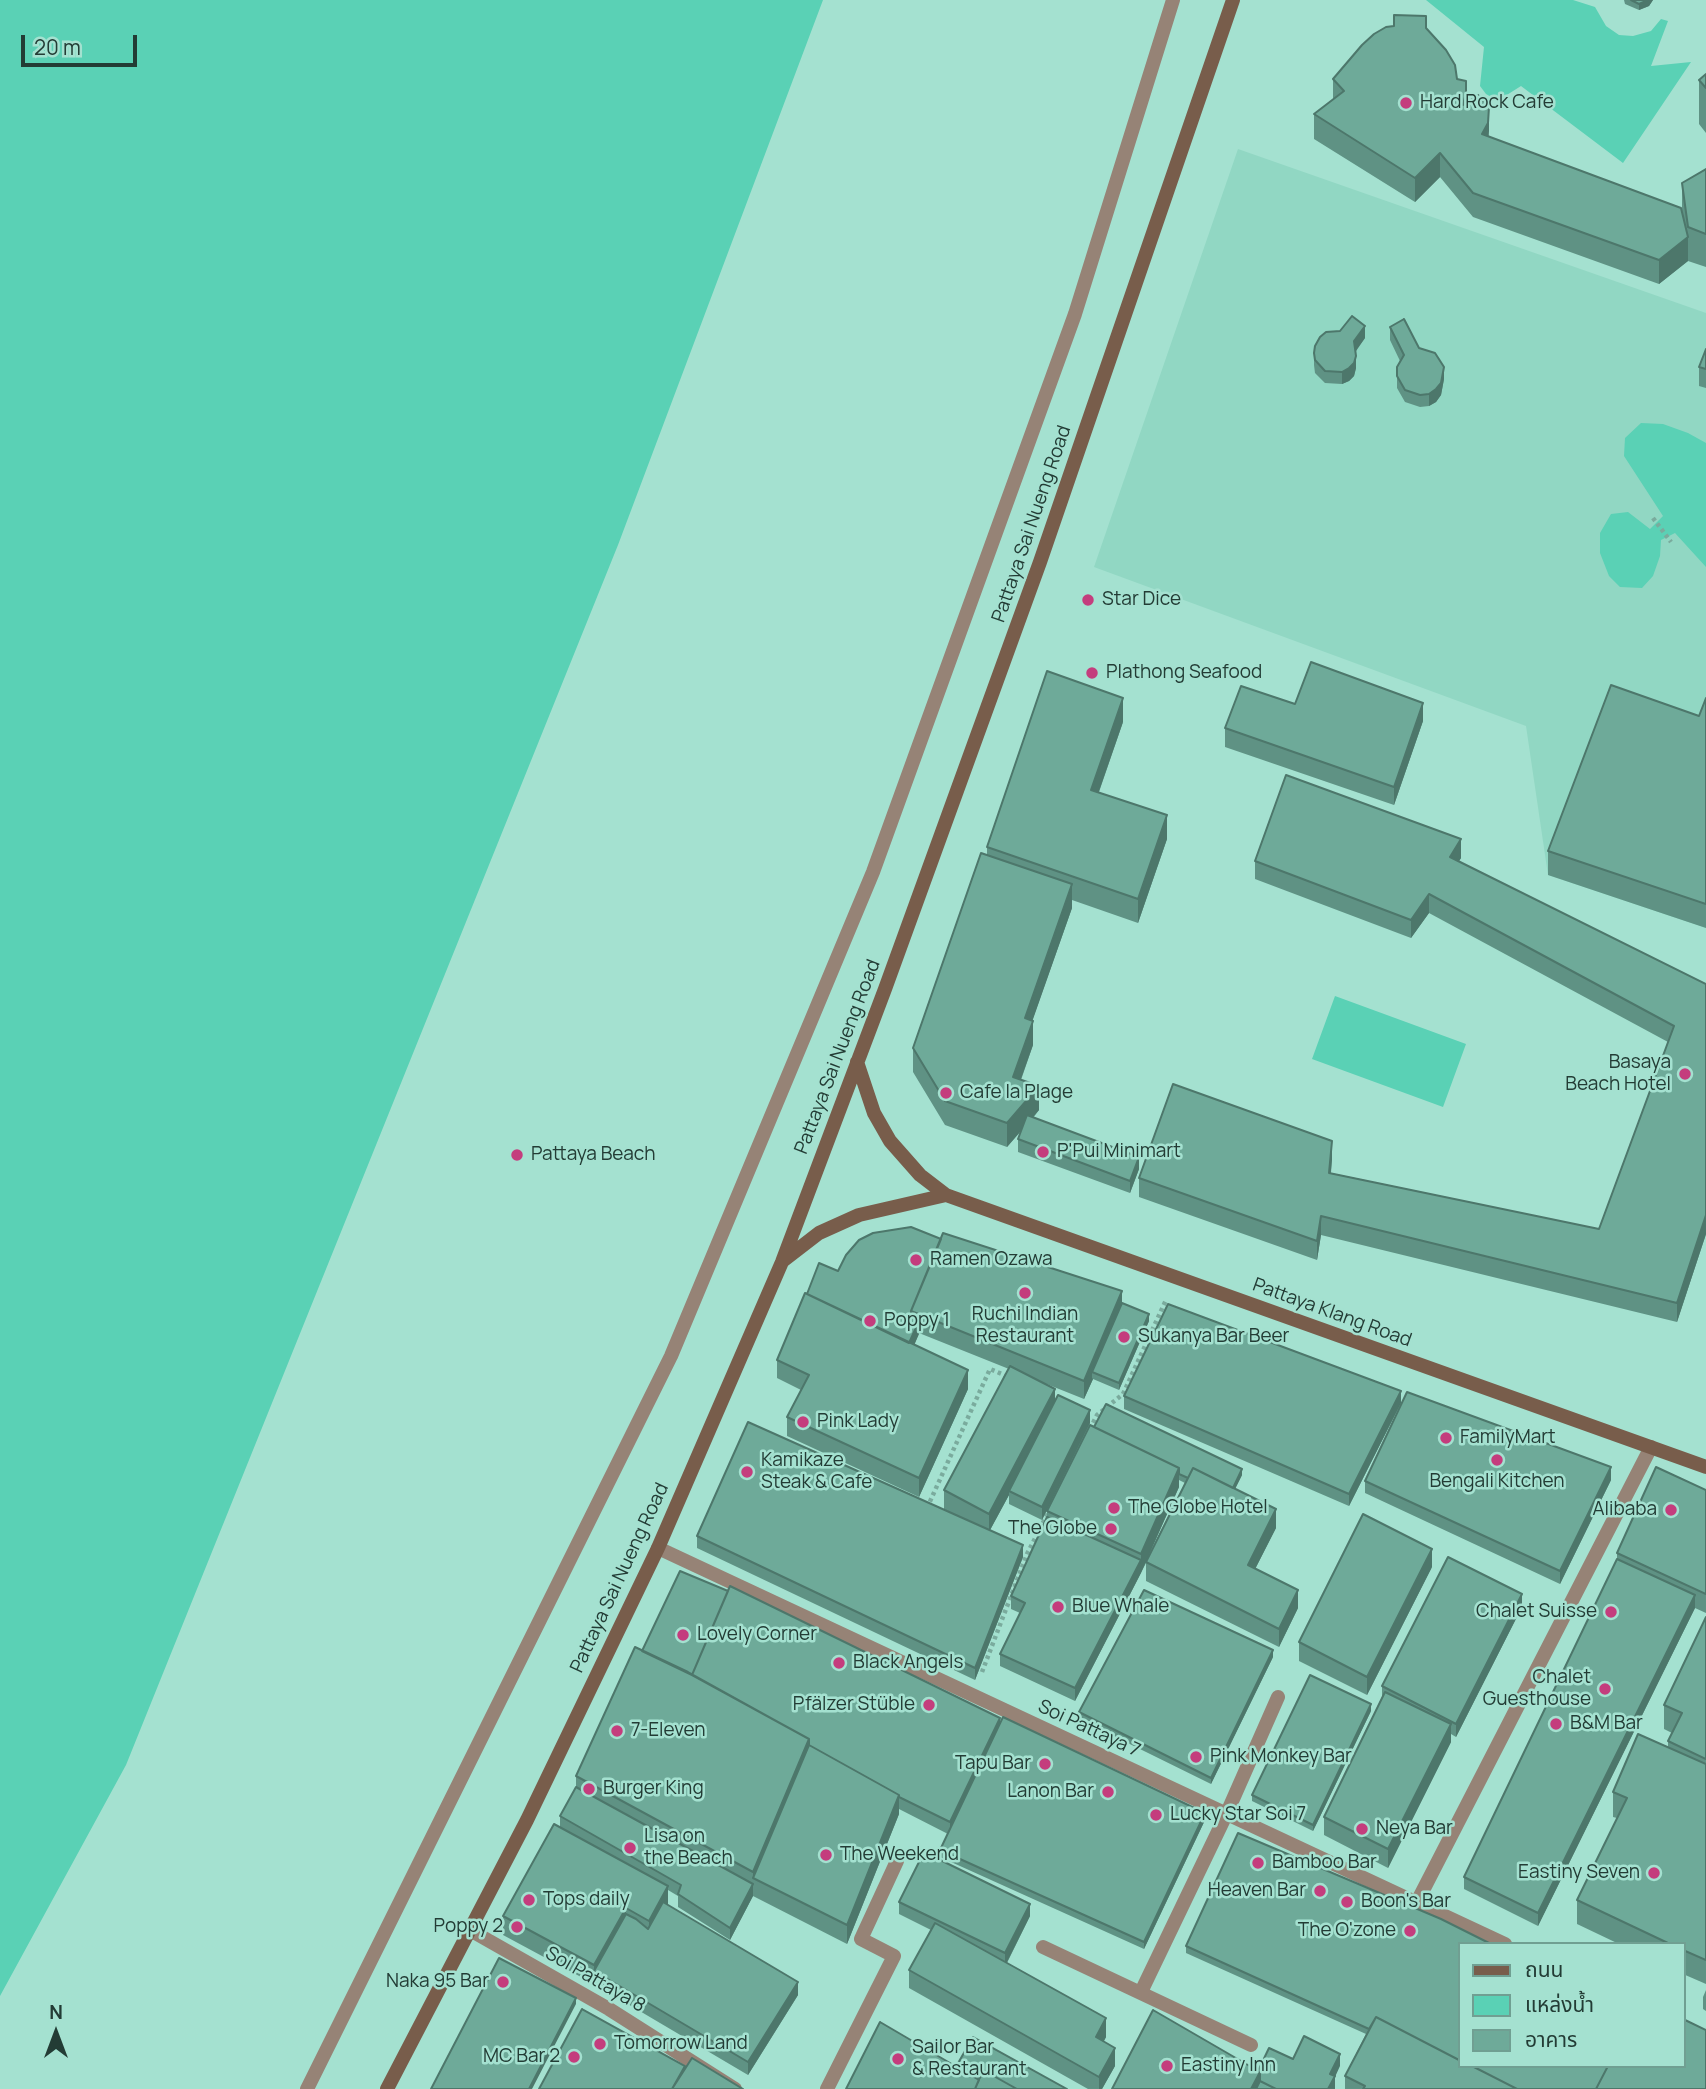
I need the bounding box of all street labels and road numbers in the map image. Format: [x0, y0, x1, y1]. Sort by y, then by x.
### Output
street label: Pattaya Sai Nueng Road [988, 423, 1076, 625]
street label: Pattaya Sai Nueng Road [790, 956, 886, 1158]
street label: Pattaya Klang Road [1250, 1274, 1414, 1352]
street label: Pattaya Sai Nueng Road [566, 1480, 674, 1676]
street label: Soi Pattaya 7 [1034, 1695, 1144, 1763]
street label: Soi Pattaya 8 [541, 1942, 649, 2018]

